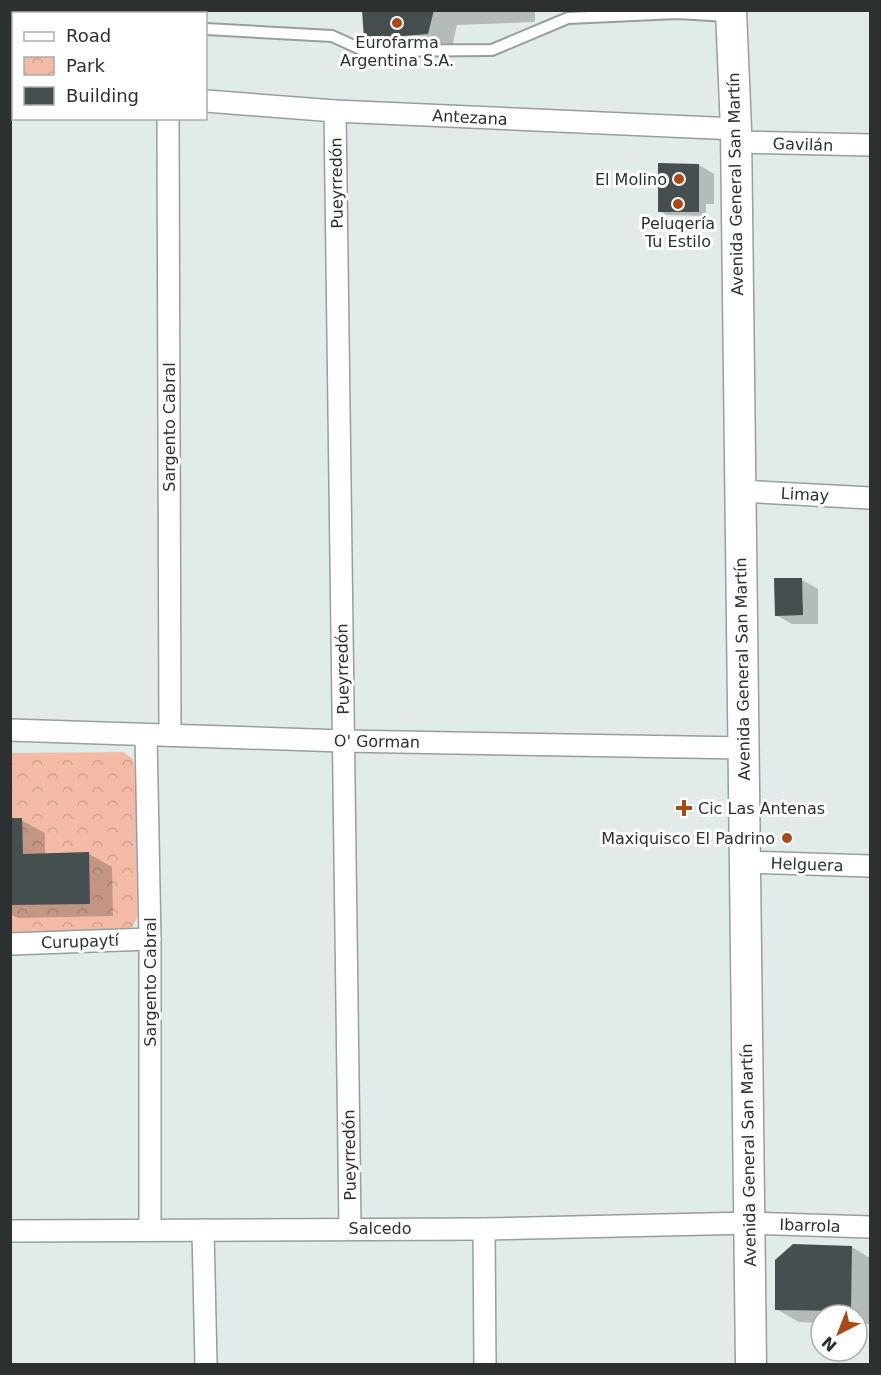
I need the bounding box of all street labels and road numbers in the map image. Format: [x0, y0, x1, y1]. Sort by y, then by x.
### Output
street label: Avenida General San Martín [724, 72, 747, 296]
street label: Antezana [432, 106, 508, 129]
street label: Gavilán [772, 134, 834, 155]
street label: Pueyrredón [326, 137, 347, 229]
street label: Sargento Cabral [160, 362, 179, 492]
street label: Limay [780, 484, 830, 505]
street label: Avenida General San Martín [731, 557, 754, 781]
street label: Pueyrredón [332, 623, 353, 715]
street label: O' Gorman [334, 731, 420, 752]
street label: Helguera [770, 854, 844, 875]
street label: Sargento Cabral [141, 917, 160, 1047]
street label: Curupaytí [41, 931, 120, 952]
street label: Avenida General San Martín [737, 1043, 760, 1267]
street label: Pueyrredón [339, 1109, 360, 1201]
street label: Ibarrola [779, 1215, 841, 1236]
street label: Salcedo [349, 1219, 412, 1238]

